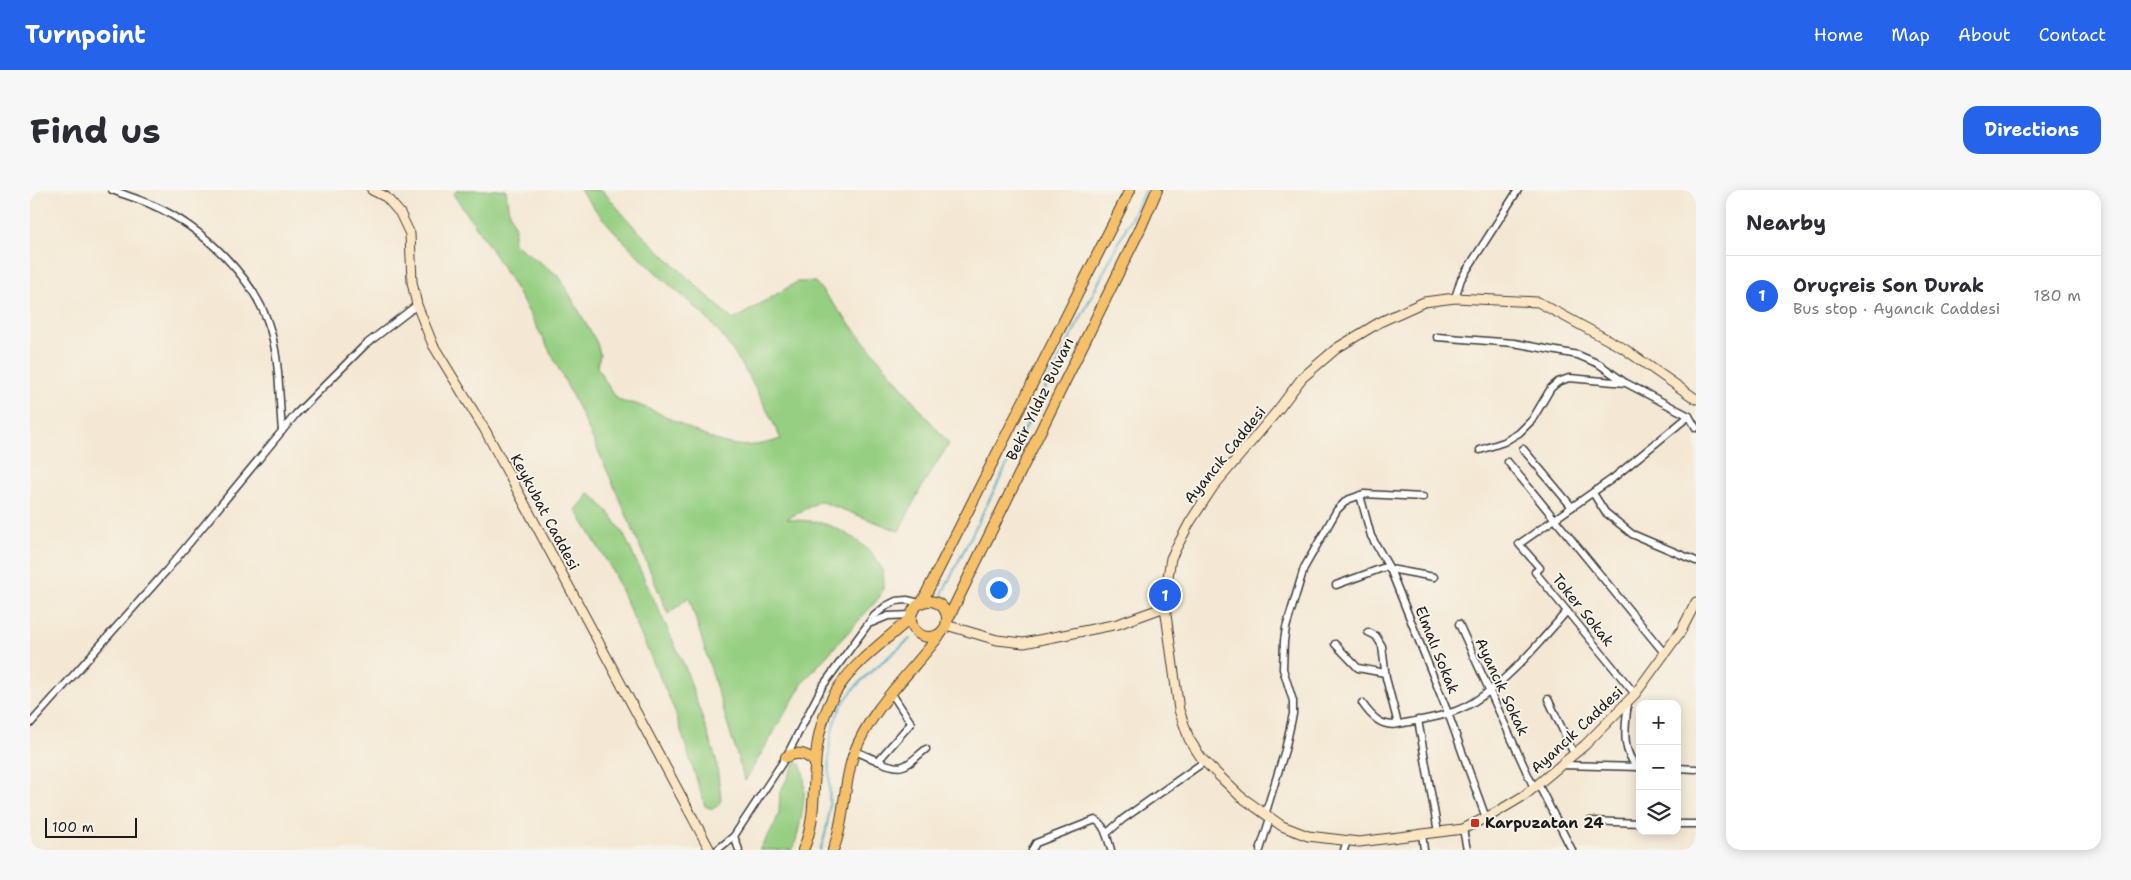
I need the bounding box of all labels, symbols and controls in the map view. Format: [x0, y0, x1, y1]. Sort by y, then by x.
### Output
text: Turnpoint [25, 19, 146, 51]
text: Home [1814, 23, 1863, 47]
text: Map [1891, 23, 1930, 47]
text: About [1958, 23, 2011, 47]
text: Contact [2039, 23, 2106, 47]
button: Directions [1963, 106, 2101, 154]
text: Find us [30, 107, 161, 154]
text: Nearby [1746, 209, 1826, 237]
text: Oruçreis Son Durak [1793, 273, 1984, 298]
text: 1 [1758, 285, 1766, 306]
text: 180 m [2033, 285, 2081, 306]
text: Bus stop · Ayancık Caddesi [1793, 298, 2000, 319]
street label: Bekir Yıldız Bulvarı [1002, 334, 1078, 464]
street label: Ayancık Caddesi [1180, 402, 1270, 508]
street label: Keykubat Caddesi [506, 450, 584, 574]
street label: Toker Sokak [1547, 569, 1619, 651]
pin: 1 [1149, 576, 1181, 614]
your location [986, 577, 1012, 603]
street label: Elmalı Sokak [1410, 603, 1464, 697]
street label: Ayancık Sokak [1471, 635, 1533, 739]
street label: Ayancık Caddesi [1527, 682, 1627, 778]
map controls [1636, 700, 1681, 835]
button: + [1636, 700, 1681, 745]
button: − [1636, 745, 1681, 790]
button: layers [1636, 790, 1681, 835]
place label: Karpuzatan 24 [1485, 813, 1604, 833]
scale bar [45, 815, 138, 838]
marker: Karpuzatan 24 [1469, 817, 1481, 829]
text: 100 m [52, 818, 94, 836]

